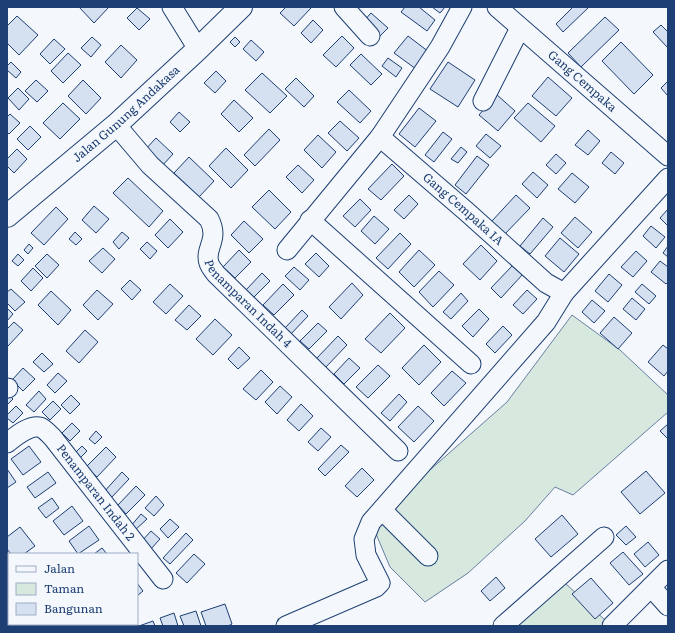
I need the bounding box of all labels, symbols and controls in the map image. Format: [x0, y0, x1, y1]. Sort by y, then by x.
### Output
street label: Gang Cempaka [544, 45, 622, 116]
street label: Jalan Gunung Andakasa [68, 60, 184, 166]
street label: Gang Cempaka IA [419, 168, 508, 249]
street label: Penamparan Indah 4 [200, 257, 297, 351]
street label: Penamparan Indah 2 [53, 440, 140, 544]
legend [8, 553, 138, 625]
text: Jalan [44, 559, 75, 577]
text: Taman [44, 579, 84, 597]
text: Bangunan [44, 599, 103, 617]

